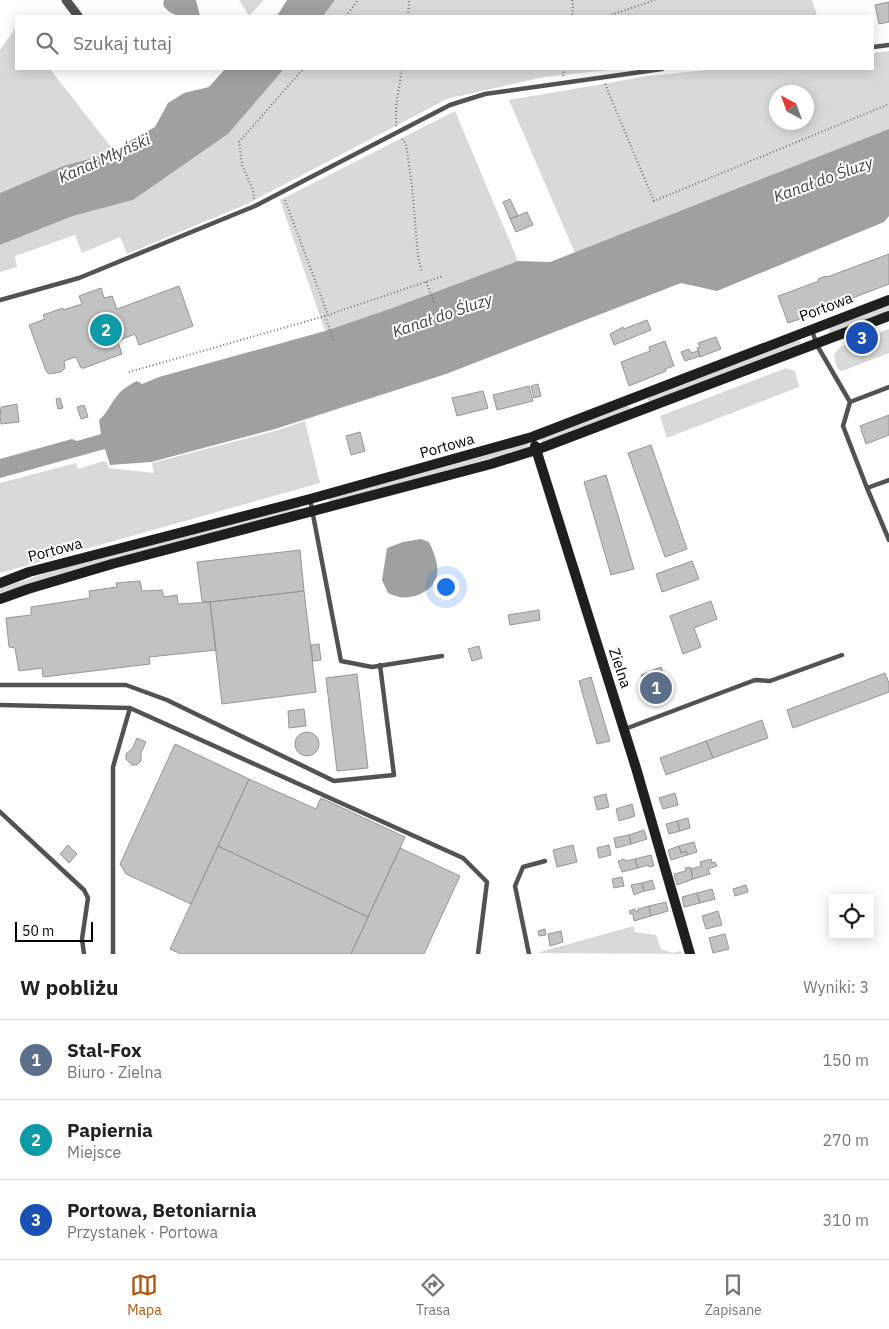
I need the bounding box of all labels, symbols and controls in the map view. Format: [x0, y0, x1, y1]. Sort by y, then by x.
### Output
search box [15, 15, 874, 70]
icon: search [33, 29, 61, 57]
text: Szukaj tutaj [73, 31, 172, 55]
north arrow [769, 85, 814, 130]
water label: Kanał Młyński [55, 128, 154, 187]
water label: Kanał do Śluzy [770, 150, 877, 206]
water label: Kanał do Śluzy [389, 287, 496, 341]
street label: Portowa [796, 288, 855, 325]
pin: 2 [90, 311, 122, 349]
pin: 3 [846, 319, 878, 357]
street label: Portowa [417, 429, 476, 462]
street label: Portowa [26, 533, 84, 566]
your location [433, 574, 459, 600]
street label: Zielna [605, 645, 636, 690]
pin: 1 [640, 669, 672, 707]
map controls [829, 894, 874, 939]
button: locate [829, 894, 874, 939]
scale bar [15, 919, 92, 942]
text: 50 m [22, 922, 54, 940]
text: W pobliżu [20, 973, 119, 1001]
text: Wyniki: 3 [803, 977, 869, 997]
text: Stal-Fox [67, 1038, 142, 1062]
text: 1 [31, 1050, 41, 1070]
text: 150 m [822, 1050, 869, 1070]
text: Biuro · Zielna [67, 1062, 162, 1082]
text: Papiernia [67, 1118, 153, 1142]
text: 2 [31, 1130, 41, 1150]
text: 270 m [822, 1130, 869, 1150]
text: Miejsce [67, 1142, 121, 1162]
text: Portowa, Betoniarnia [67, 1198, 256, 1222]
text: 3 [31, 1210, 41, 1230]
text: 310 m [822, 1210, 869, 1230]
text: Przystanek · Portowa [67, 1222, 218, 1242]
tab: Mapa [127, 1271, 162, 1319]
tab: Trasa [416, 1271, 450, 1319]
tab: Zapisane [705, 1271, 762, 1319]

